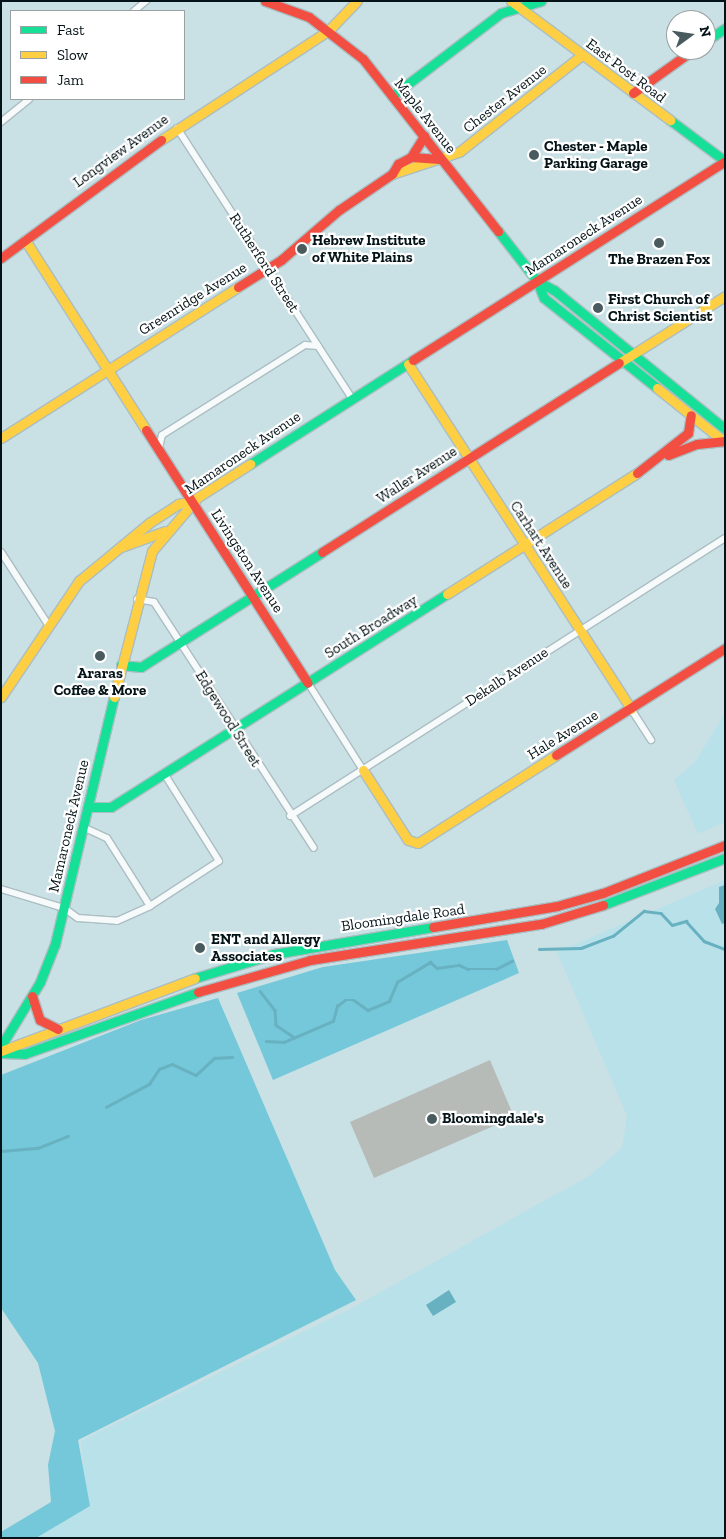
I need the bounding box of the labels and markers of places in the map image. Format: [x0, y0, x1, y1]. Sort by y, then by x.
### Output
place label: Chester - Maple Parking Garage [544, 137, 648, 172]
marker: Chester - Maple Parking Garage [528, 149, 540, 161]
place label: Hebrew Institute of White Plains [312, 231, 426, 266]
marker: The Brazen Fox [653, 237, 665, 249]
marker: Hebrew Institute of White Plains [296, 243, 308, 255]
place label: The Brazen Fox [608, 251, 710, 269]
place label: First Church of Christ Scientist [608, 290, 712, 325]
marker: First Church of Christ Scientist [592, 302, 604, 314]
marker: Araras Coffee & More [94, 650, 106, 662]
place label: Araras Coffee & More [54, 664, 146, 699]
place label: ENT and Allergy Associates [211, 930, 321, 965]
marker: ENT and Allergy Associates [193, 941, 207, 955]
place label: Bloomingdale's [442, 1110, 544, 1128]
marker: Bloomingdale's [426, 1113, 438, 1125]

